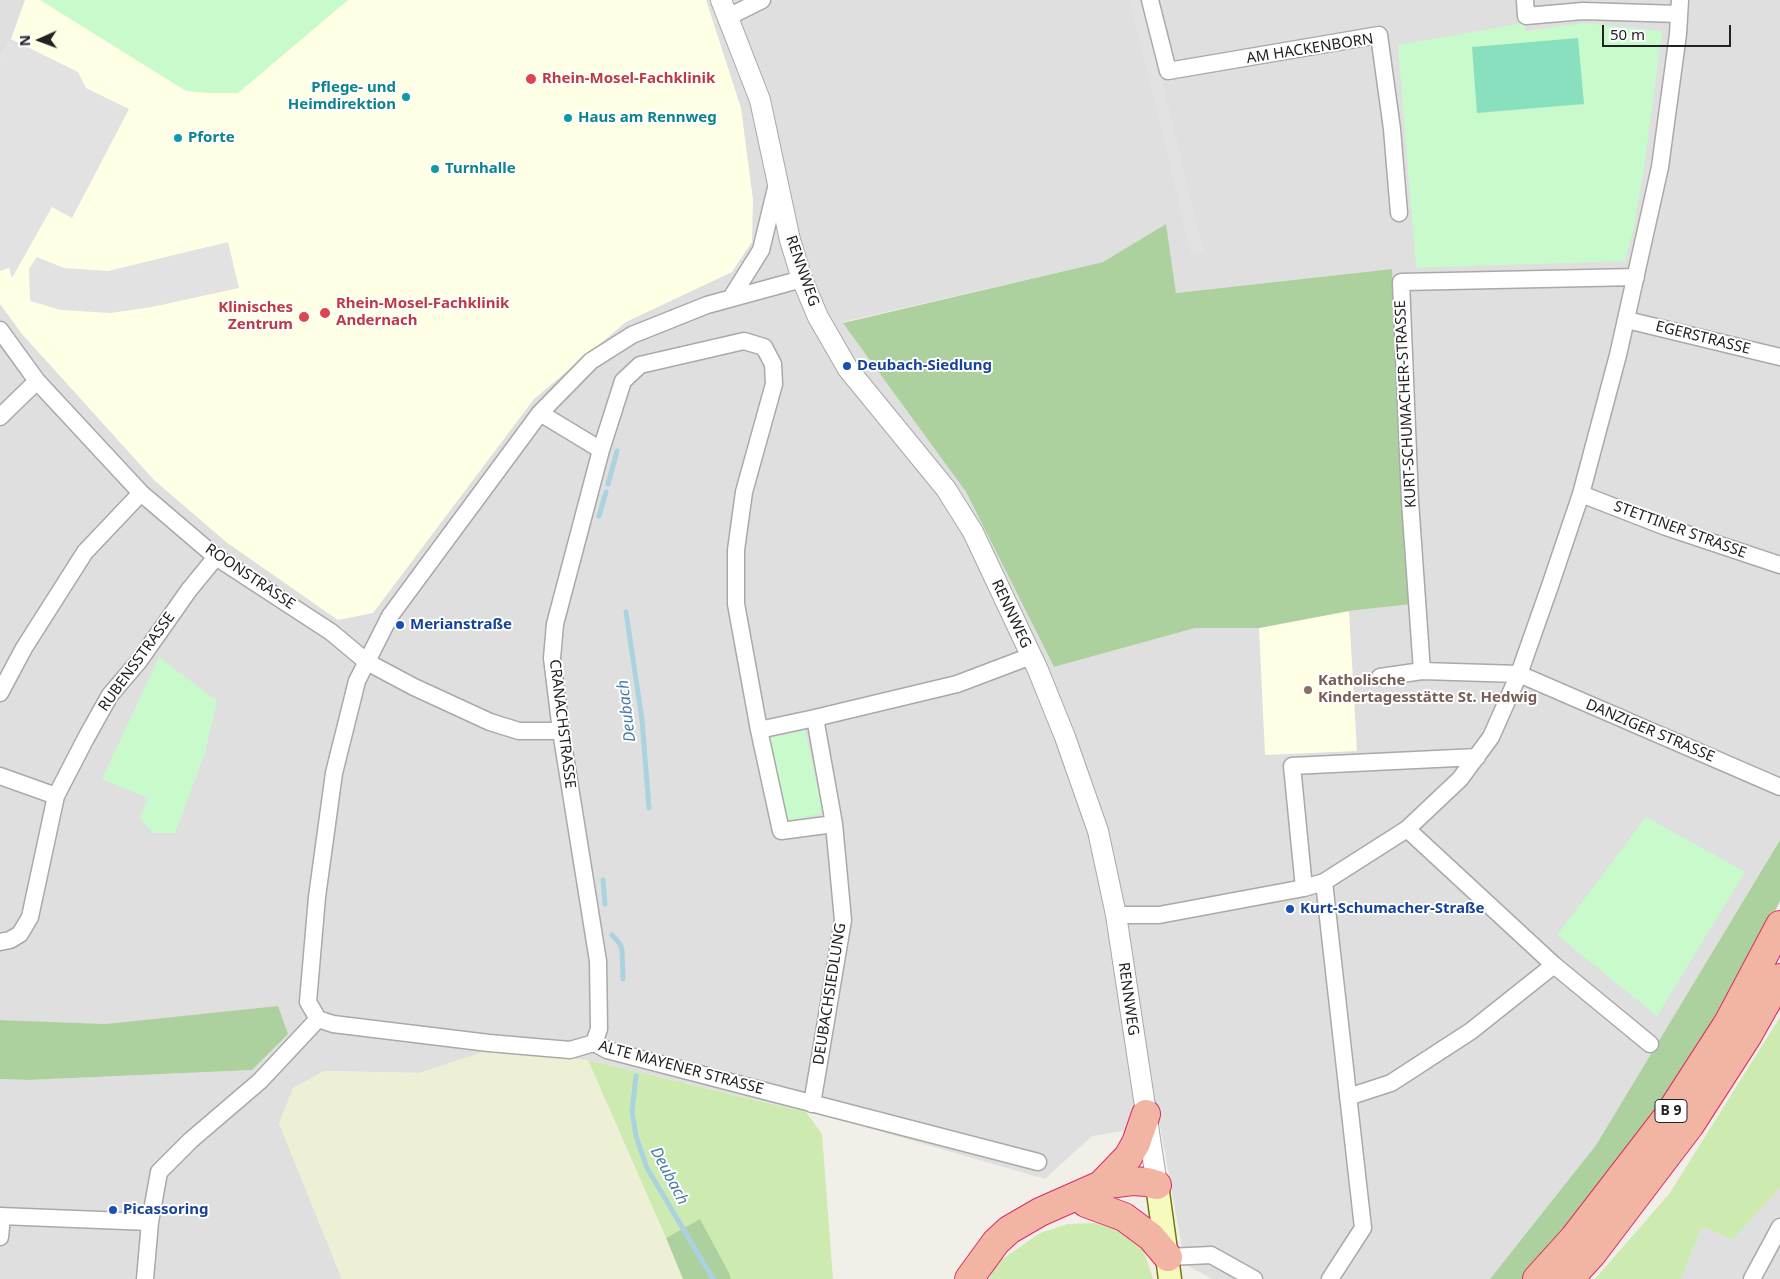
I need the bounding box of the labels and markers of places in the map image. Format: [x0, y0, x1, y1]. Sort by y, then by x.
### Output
place label: Rhein-Mosel-Fachklinik [542, 70, 715, 88]
marker: Rhein-Mosel-Fachklinik [524, 72, 538, 86]
place label: Pflege- und Heimdirektion [288, 79, 396, 114]
marker: Pflege- und Heimdirektion [400, 91, 412, 103]
place label: Haus am Rennweg [578, 109, 717, 127]
marker: Haus am Rennweg [562, 112, 574, 124]
place label: Pforte [188, 129, 235, 147]
marker: Pforte [172, 132, 184, 144]
place label: Turnhalle [445, 160, 516, 178]
marker: Turnhalle [429, 163, 441, 175]
place label: Rhein-Mosel-Fachklinik Andernach [336, 295, 509, 330]
place label: Klinisches Zentrum [218, 299, 293, 334]
marker: Rhein-Mosel-Fachklinik Andernach [318, 306, 332, 320]
marker: Klinisches Zentrum [297, 310, 311, 324]
place label: Deubach-Siedlung [857, 357, 992, 375]
marker: Deubach-Siedlung [841, 360, 853, 372]
place label: Merianstraße [410, 616, 512, 634]
marker: Merianstraße [394, 619, 406, 631]
place label: Katholische Kindertagesstätte St. Hedwig [1318, 672, 1537, 707]
marker: Katholische Kindertagesstätte St. Hedwig [1302, 684, 1314, 696]
place label: Kurt-Schumacher-Straße [1300, 900, 1484, 918]
marker: Kurt-Schumacher-Straße [1284, 903, 1296, 915]
place label: Picassoring [123, 1201, 208, 1219]
marker: Picassoring [107, 1204, 119, 1216]

